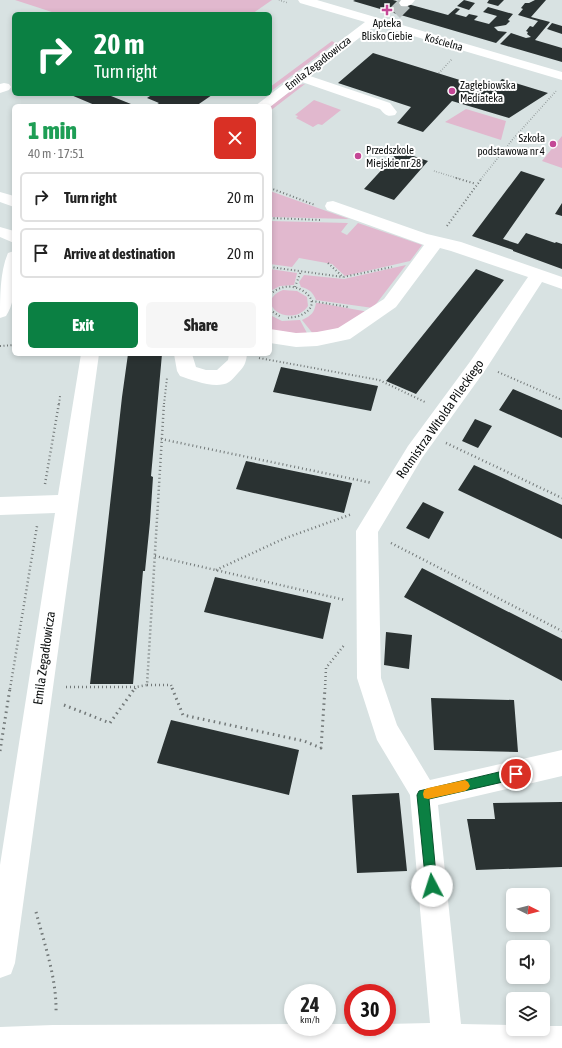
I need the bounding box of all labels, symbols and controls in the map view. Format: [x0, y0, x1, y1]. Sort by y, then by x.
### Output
marker: Apteka Blisko Ciebie [382, 5, 392, 15]
place label: Apteka Blisko Ciebie [361, 17, 413, 42]
icon: right [28, 28, 80, 80]
text: 20 m [94, 28, 144, 60]
street label: Kościelna [424, 31, 464, 53]
street label: Emila Zegadłowicza [283, 34, 353, 92]
text: Turn right [94, 61, 157, 82]
place label: Zagłębiowska Mediateka [460, 79, 516, 104]
marker: Zagłębiowska Mediateka [447, 86, 457, 96]
text: 1 min [28, 117, 77, 144]
button: close [214, 117, 256, 159]
place label: Szkoła podstawowa nr 4 [477, 132, 545, 157]
marker: Szkoła podstawowa nr 4 [548, 139, 558, 149]
place label: Przedszkole Miejskie nr 28 [366, 144, 421, 169]
text: 40 m · 17:51 [28, 146, 84, 161]
marker: Przedszkole Miejskie nr 28 [353, 151, 363, 161]
icon: right [30, 186, 52, 208]
text: Turn right [64, 189, 117, 206]
text: 20 m [227, 189, 254, 206]
icon: arrive [30, 242, 52, 264]
text: Arrive at destination [64, 245, 175, 262]
text: 20 m [227, 245, 254, 262]
button: Exit [28, 302, 138, 348]
button: Share [146, 302, 256, 348]
street label: Rotmistrza Witolda Pileckiego [393, 357, 487, 481]
street label: Emila Zegadłowicza [30, 610, 58, 706]
pin [499, 757, 533, 791]
icon: arrive [505, 763, 527, 785]
position arrow [411, 865, 453, 907]
north arrow [506, 888, 550, 932]
map controls [506, 888, 550, 1036]
button: sound [506, 940, 550, 984]
speed limit sign: 30 [344, 984, 396, 1036]
button: layers [506, 992, 550, 1036]
text: 24 [301, 993, 319, 1016]
text: km/h [300, 1014, 320, 1025]

